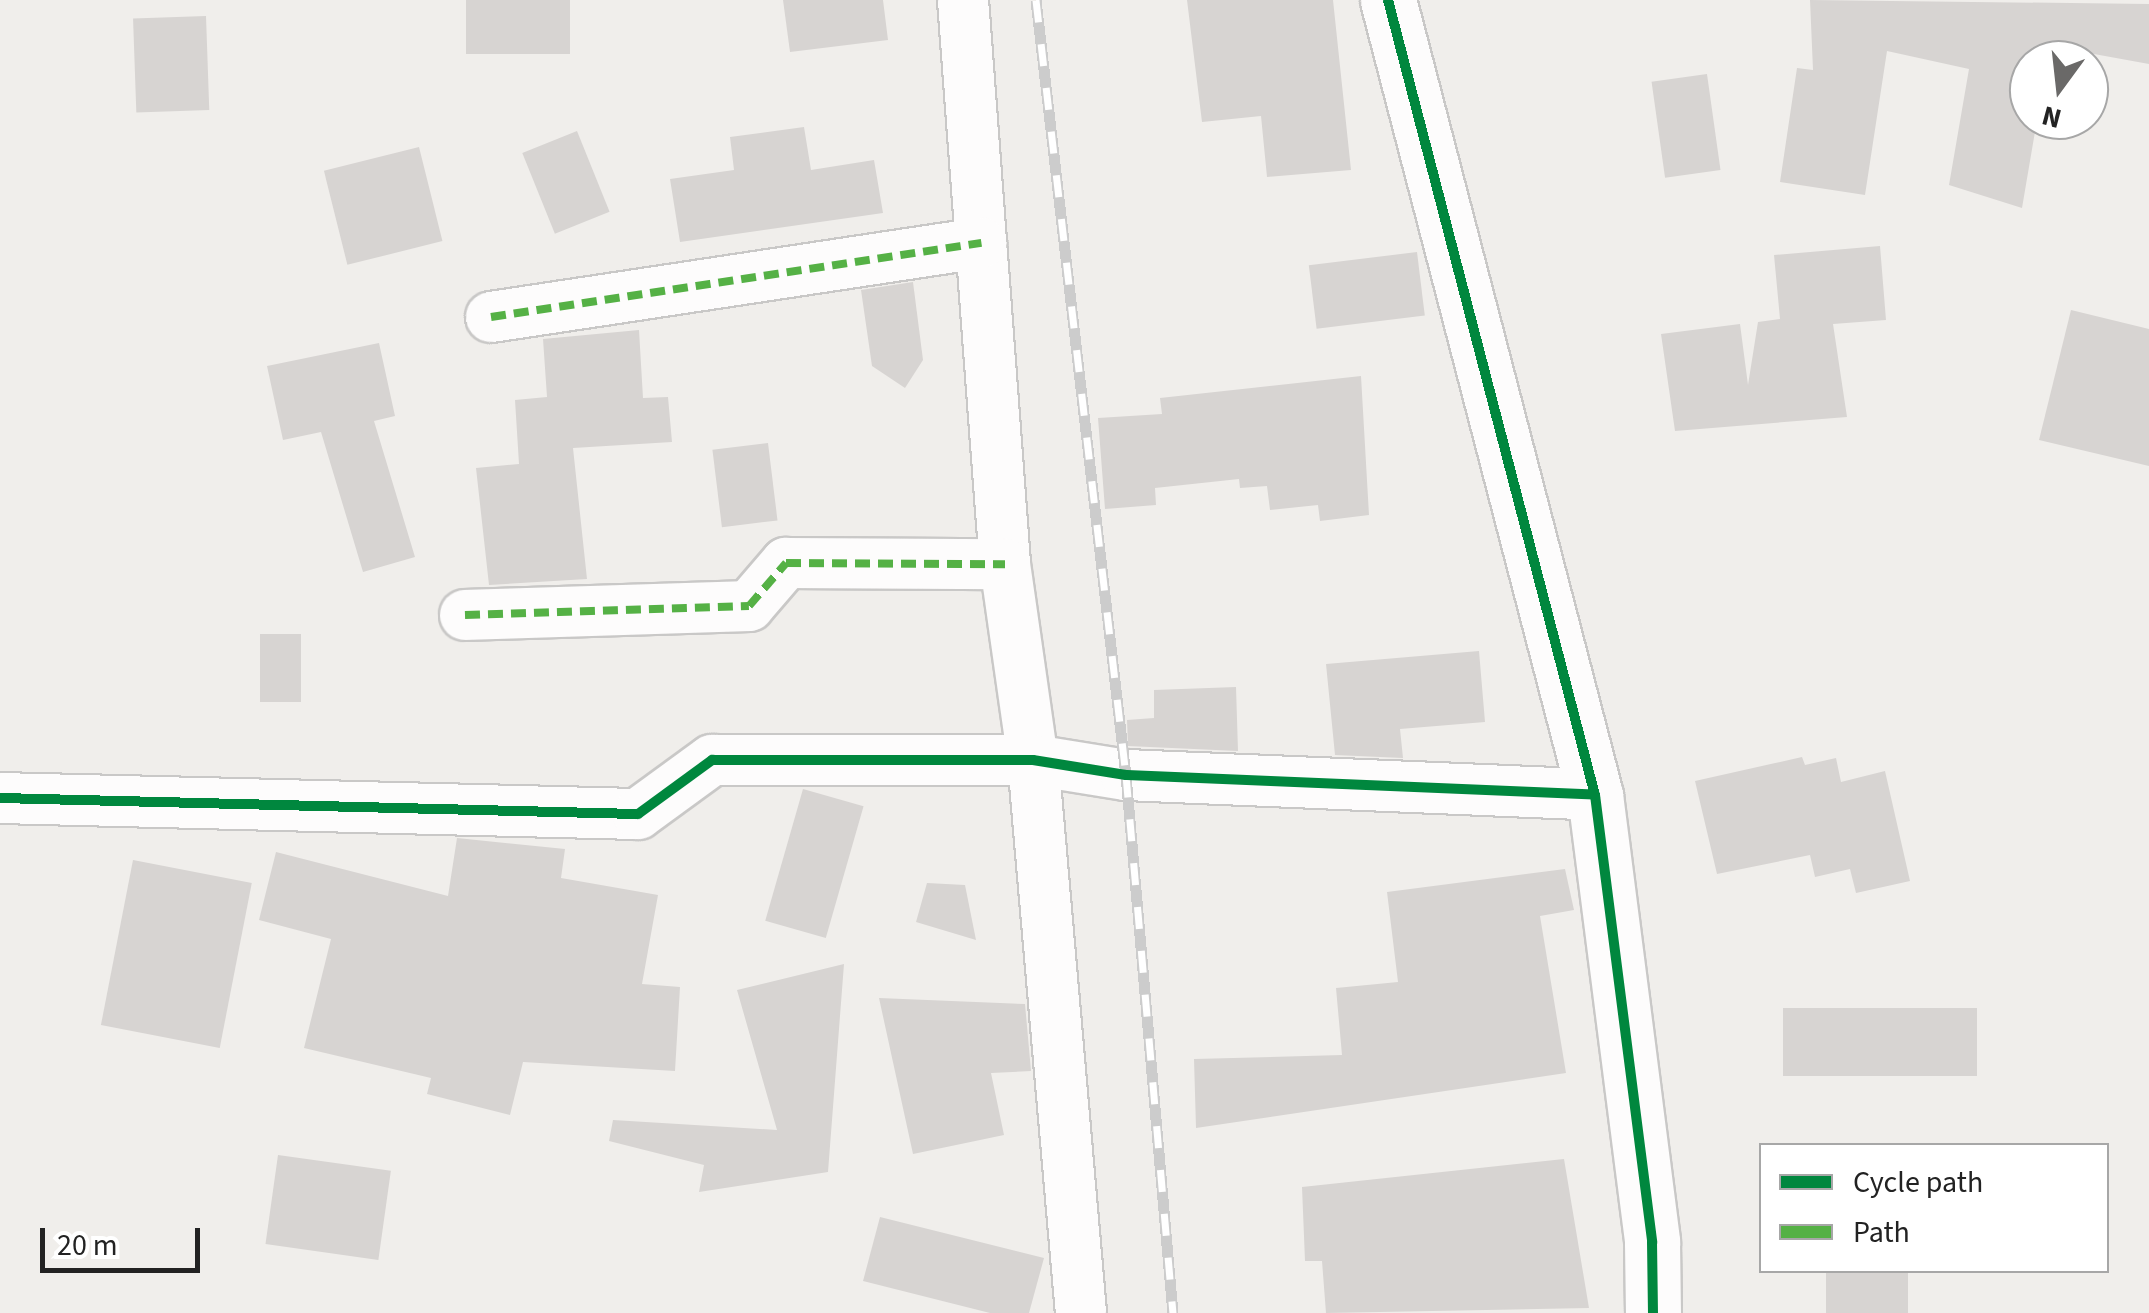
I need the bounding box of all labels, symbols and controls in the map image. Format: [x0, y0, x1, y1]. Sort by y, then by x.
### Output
north arrow [2009, 40, 2109, 140]
text: N [2038, 95, 2066, 139]
legend [1759, 1143, 2109, 1273]
text: Cycle path [1853, 1161, 1983, 1204]
scale bar [45, 1208, 205, 1270]
text: Path [1853, 1211, 1910, 1254]
text: 20 m [57, 1224, 118, 1267]

